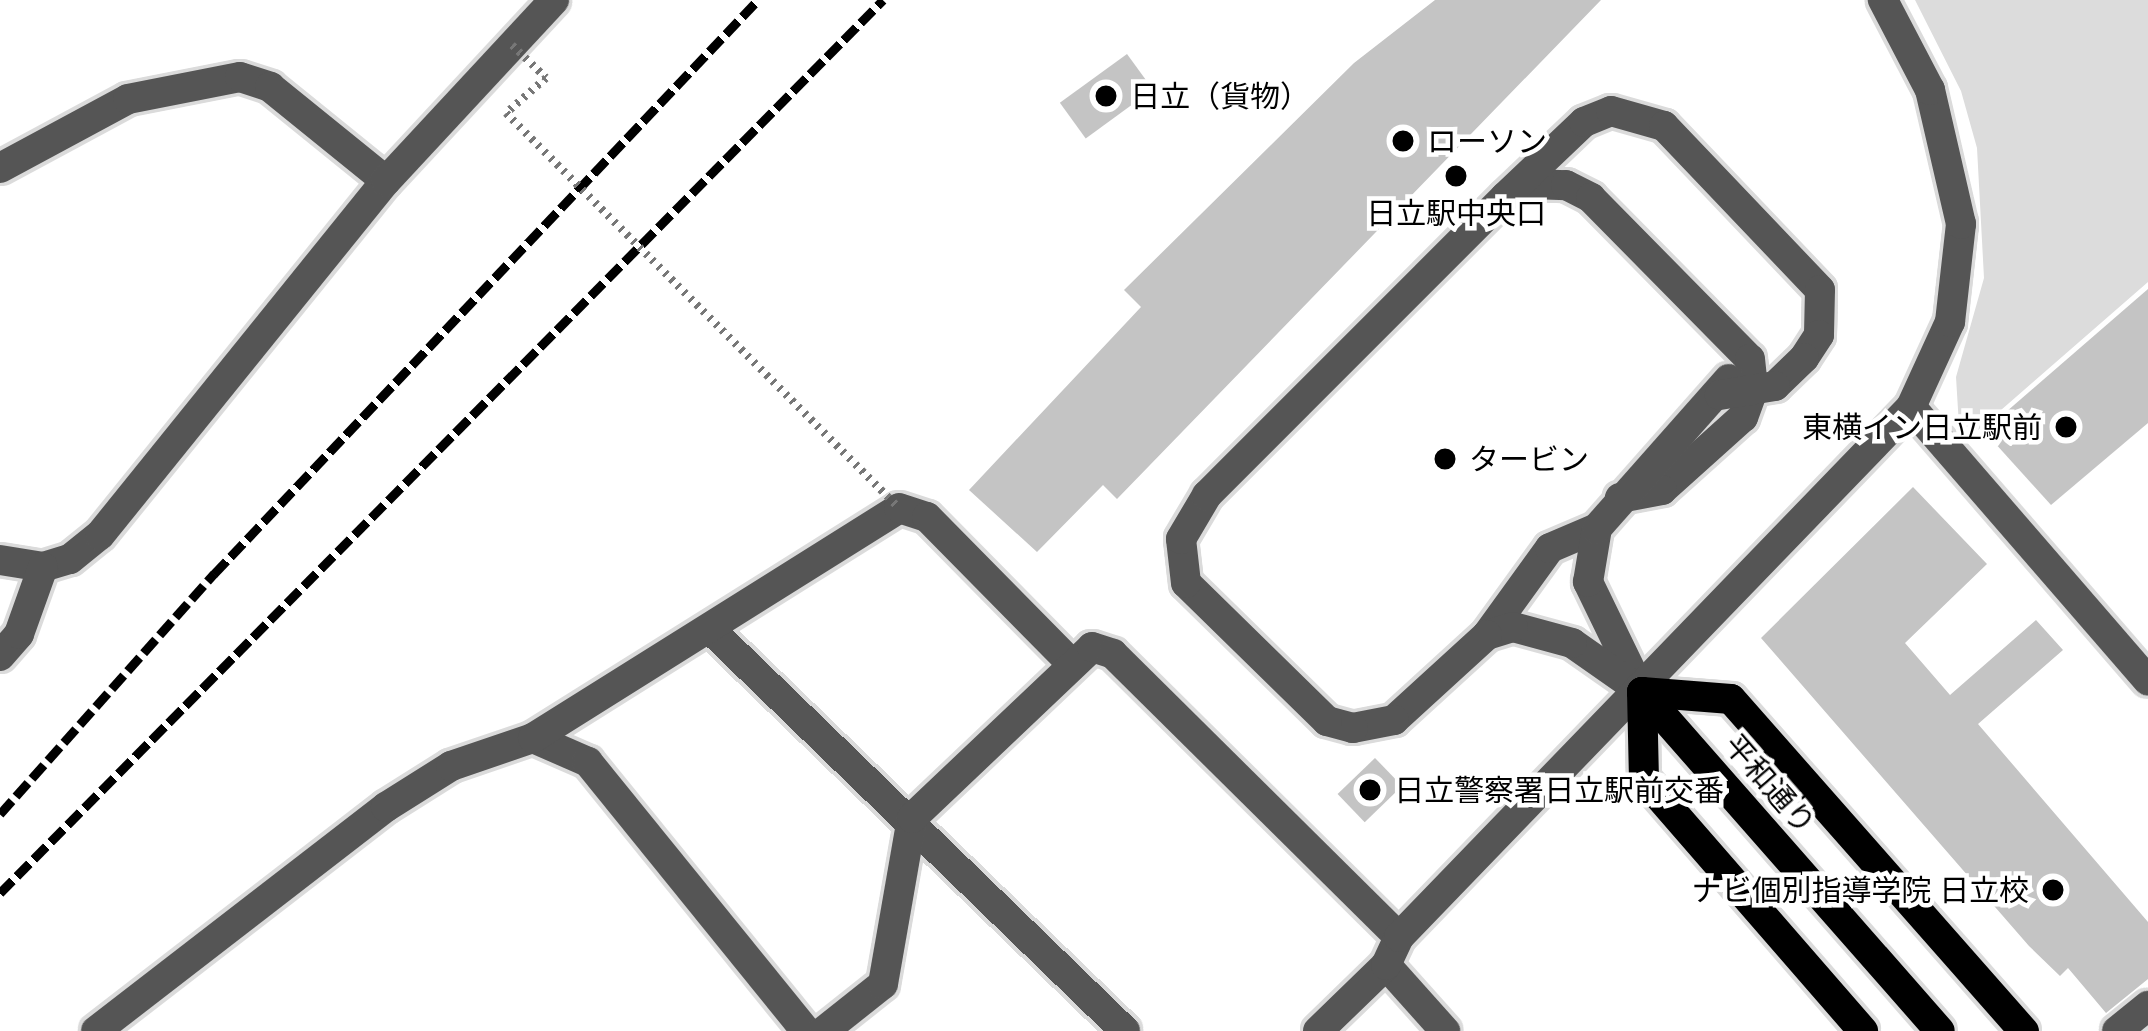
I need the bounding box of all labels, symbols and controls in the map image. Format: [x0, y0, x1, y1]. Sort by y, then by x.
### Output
place label: 日立（貨物） [1130, 78, 1310, 114]
marker: 日立（貨物） [1093, 83, 1119, 109]
place label: ローソン [1427, 123, 1547, 159]
marker: ローソン [1390, 128, 1416, 154]
marker: 日立駅中央口 [1443, 163, 1469, 189]
place label: 日立駅中央口 [1366, 195, 1546, 231]
place label: 東横イン日立駅前 [1802, 409, 2042, 445]
marker: 東横イン日立駅前 [2053, 414, 2079, 440]
place label: タービン [1469, 441, 1589, 477]
marker: タービン [1432, 446, 1458, 472]
street label: 平和通り [1717, 727, 1823, 841]
place label: 日立警察署日立駅前交番 [1394, 772, 1724, 808]
marker: 日立警察署日立駅前交番 [1357, 777, 1383, 803]
place label: ナビ個別指導学院 日立校 [1692, 872, 2029, 908]
marker: ナビ個別指導学院 日立校 [2040, 877, 2066, 903]

